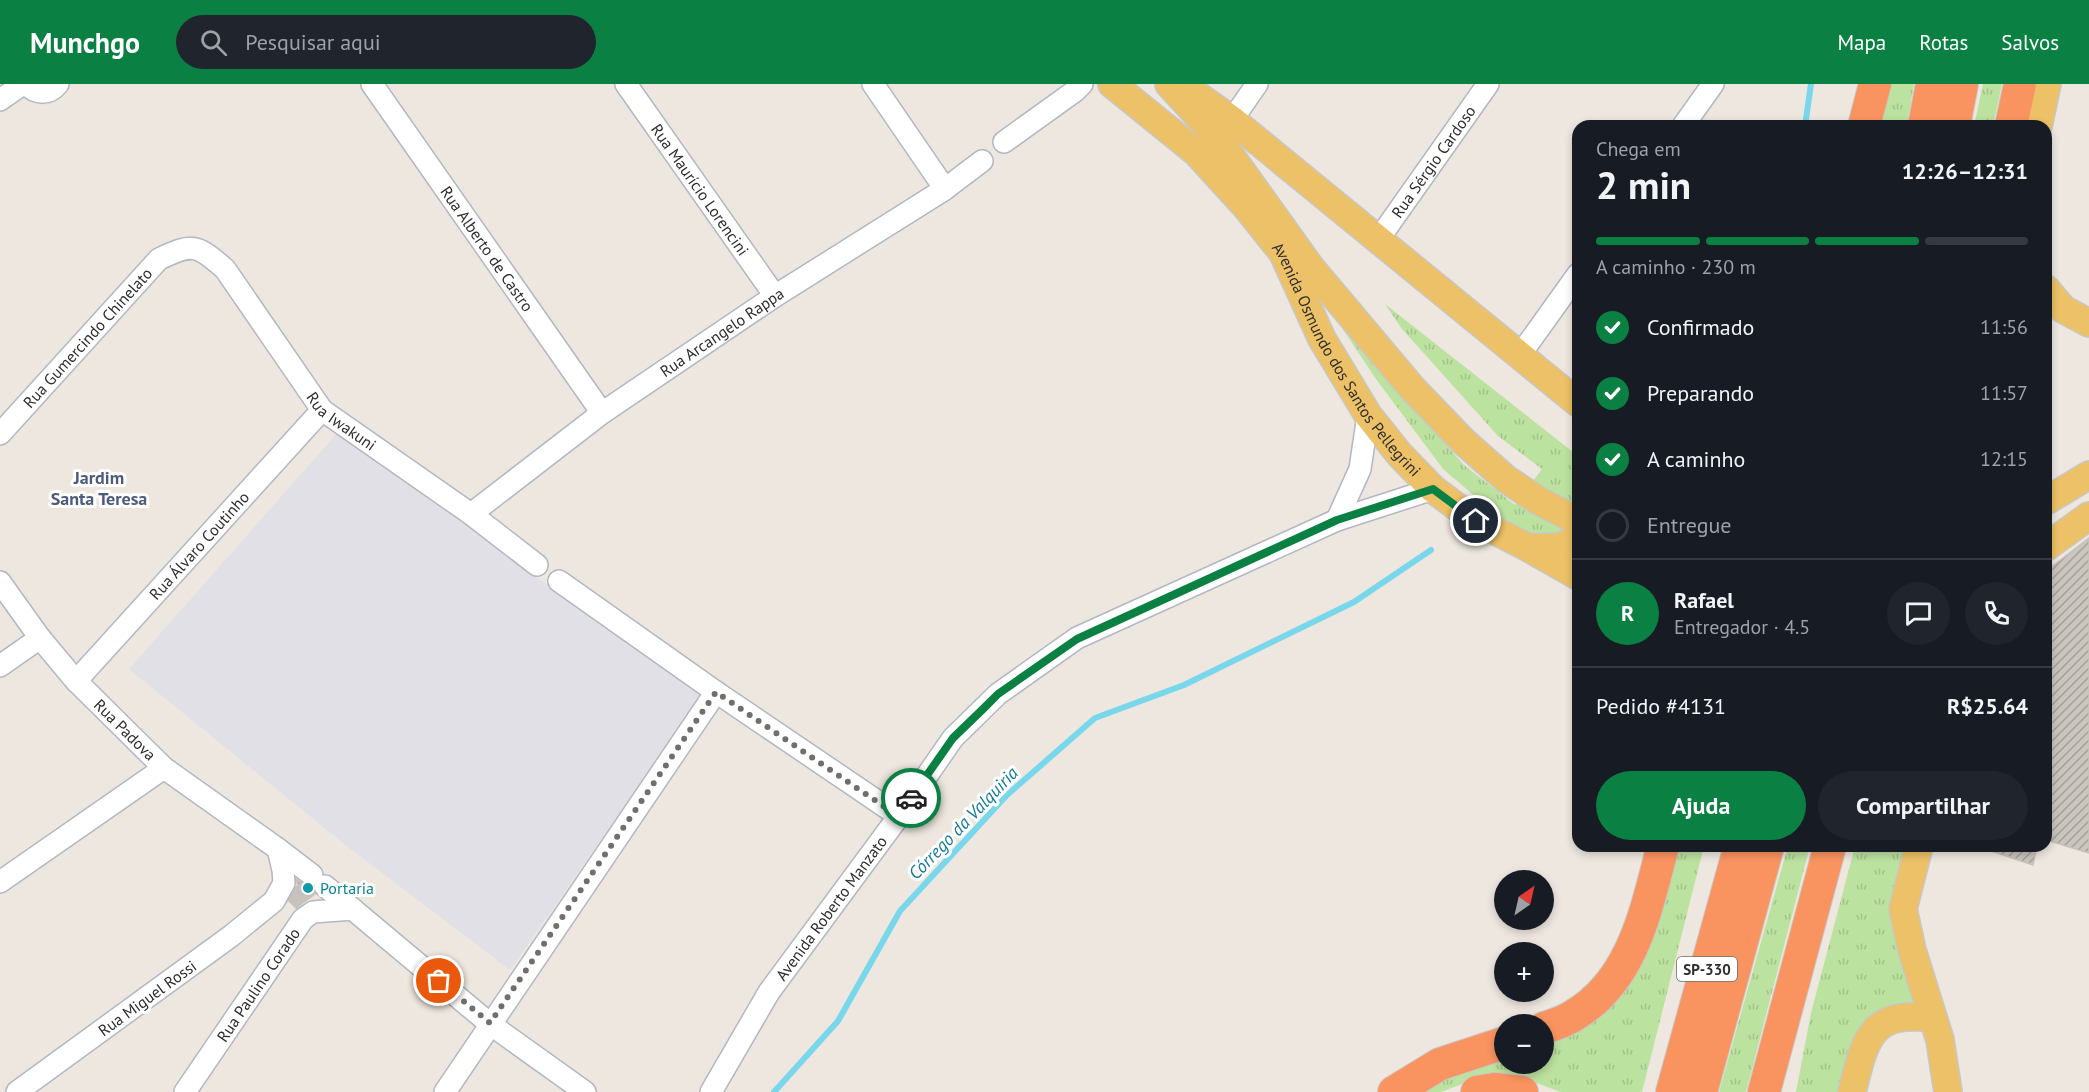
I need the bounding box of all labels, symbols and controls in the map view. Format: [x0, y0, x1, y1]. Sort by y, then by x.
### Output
search box [176, 15, 596, 69]
text: Munchgo [30, 24, 140, 61]
icon: search [197, 26, 230, 59]
text: Pesquisar aqui [245, 28, 381, 56]
text: Mapa [1837, 29, 1886, 56]
text: Rotas [1919, 29, 1968, 56]
text: Salvos [2001, 29, 2059, 56]
street label: Rua Sérgio Cardoso [1387, 101, 1480, 222]
street label: Rua Maurício Lorencini [647, 120, 753, 259]
text: Chega em [1596, 136, 1681, 162]
text: 12:26–12:31 [1902, 157, 2028, 185]
text: 2 min [1596, 159, 1691, 210]
street label: Rua Alberto de Castro [436, 182, 538, 315]
street label: Avenida Osmundo dos Santos Pellegrini [1268, 238, 1425, 480]
text: A caminho · 230 m [1596, 254, 1756, 280]
street label: Rua Gumercindo Chinelato [19, 264, 156, 412]
street label: Rua Arcangelo Rappa [656, 283, 787, 381]
icon: check [1596, 311, 1629, 344]
text: Confirmado [1647, 313, 1754, 341]
text: 11:56 [1980, 314, 2028, 340]
icon: check [1596, 377, 1629, 410]
text: Preparando [1647, 379, 1754, 407]
text: 11:57 [1980, 380, 2028, 406]
street label: Rua Iwakuni [302, 388, 380, 455]
icon: check [1596, 443, 1629, 476]
text: A caminho [1647, 445, 1745, 473]
text: 12:15 [1980, 446, 2028, 472]
district label: Jardim Santa Teresa [51, 466, 147, 510]
street label: Rua Álvaro Coutinho [145, 487, 253, 604]
pin [1450, 495, 1501, 546]
icon: home [1459, 504, 1492, 537]
text: Entregue [1647, 511, 1732, 539]
button: chat [1887, 582, 1950, 645]
button: phone [1965, 582, 2028, 645]
text: Rafael [1674, 586, 1734, 614]
text: R [1621, 599, 1634, 627]
text: Entregador · 4.5 [1674, 614, 1810, 640]
text: Pedido #4131 [1596, 692, 1726, 720]
text: R$25.64 [1947, 692, 2028, 720]
street label: Rua Padova [90, 695, 160, 765]
water label: Córrego da Valquiria [903, 762, 1023, 884]
courier [881, 768, 941, 828]
button: Ajuda [1596, 771, 1806, 840]
button: Compartilhar [1818, 771, 2028, 840]
icon: car [895, 782, 928, 815]
street label: Avenida Roberto Manzato [771, 832, 891, 984]
north arrow [1494, 870, 1554, 930]
map controls [1494, 870, 1554, 1074]
place label: Portaria [320, 878, 374, 898]
marker: Portaria [301, 881, 315, 895]
street label: Rua Paulino Corado [212, 924, 304, 1045]
button: + [1494, 942, 1554, 1002]
pin [413, 955, 464, 1006]
street label: Rua Miguel Rossi [94, 956, 200, 1040]
road number: SP-330 [1677, 957, 1737, 981]
icon: bag [422, 964, 455, 997]
button: − [1494, 1014, 1554, 1074]

